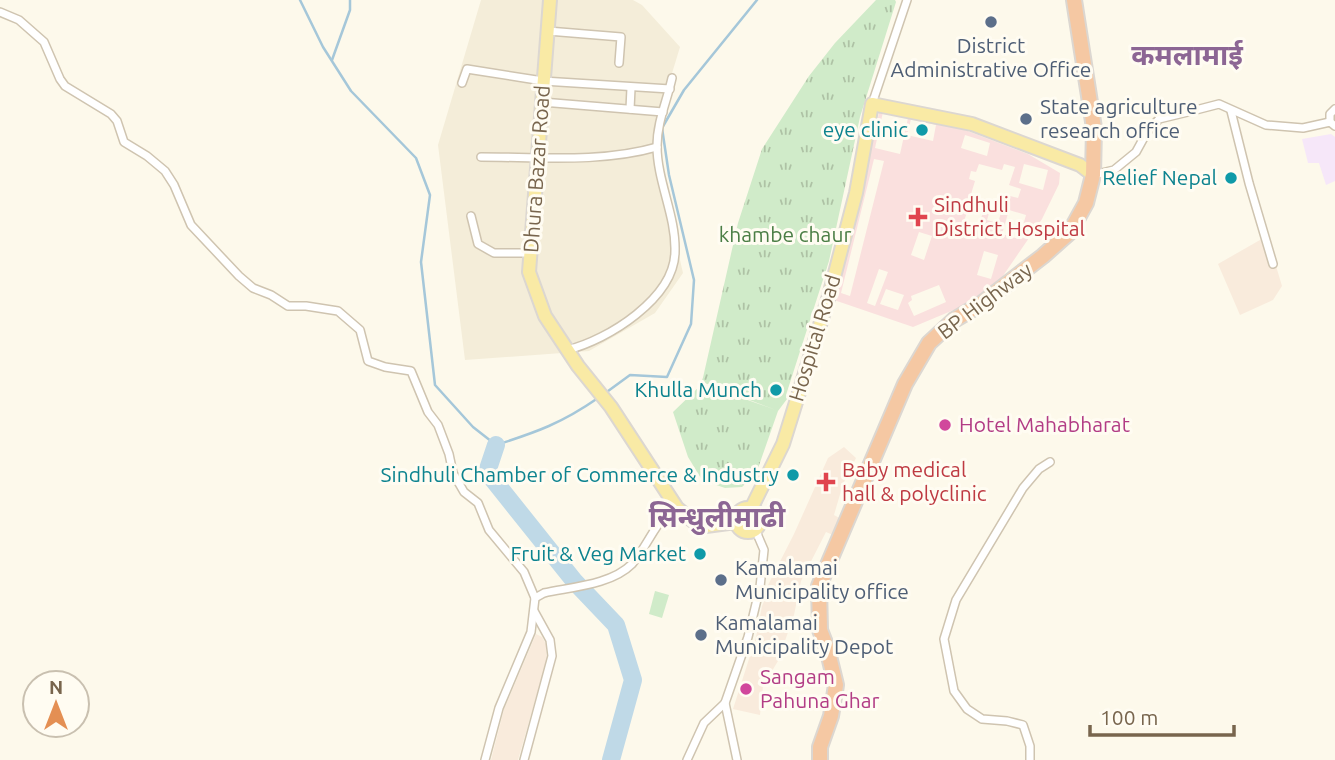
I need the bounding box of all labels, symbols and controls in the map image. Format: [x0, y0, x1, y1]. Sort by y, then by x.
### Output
marker: District Administrative Office [983, 14, 999, 30]
place label: District Administrative Office [891, 33, 1091, 81]
district label: कमलामाई [1131, 39, 1244, 70]
street label: Dhura Bazar Road [518, 84, 554, 254]
place label: State agriculture research office [1040, 94, 1198, 142]
marker: State agriculture research office [1018, 111, 1034, 127]
place label: eye clinic [823, 117, 908, 141]
marker: eye clinic [914, 122, 930, 138]
place label: Relief Nepal [1102, 165, 1217, 189]
marker: Relief Nepal [1223, 170, 1239, 186]
place label: Sindhuli District Hospital [934, 192, 1085, 240]
marker: Sindhuli District Hospital [908, 207, 928, 227]
park label: khambe chaur [719, 222, 851, 246]
street label: BP Highway [933, 257, 1036, 343]
street label: Hospital Road [783, 271, 845, 404]
place label: Khulla Munch [635, 377, 762, 401]
marker: Khulla Munch [768, 382, 784, 398]
place label: Hotel Mahabharat [959, 412, 1130, 436]
marker: Hotel Mahabharat [937, 417, 953, 433]
place label: Baby medical hall & polyclinic [842, 457, 987, 505]
place label: Sindhuli Chamber of Commerce & Industry [381, 462, 779, 486]
marker: Sindhuli Chamber of Commerce & Industry [785, 467, 801, 483]
marker: Baby medical hall & polyclinic [816, 472, 836, 492]
district label: सिन्धुलीमाढी [649, 501, 786, 535]
place label: Fruit & Veg Market [511, 541, 686, 565]
marker: Fruit & Veg Market [692, 546, 708, 562]
place label: Kamalamai Municipality office [735, 555, 909, 603]
marker: Kamalamai Municipality office [713, 572, 729, 588]
place label: Kamalamai Municipality Depot [715, 610, 893, 658]
marker: Kamalamai Municipality Depot [693, 627, 709, 643]
place label: Sangam Pahuna Ghar [760, 664, 879, 712]
north arrow [21, 669, 91, 739]
text: N [49, 676, 63, 698]
marker: Sangam Pahuna Ghar [738, 681, 754, 697]
scale bar [1090, 694, 1234, 738]
text: 100 m [1100, 705, 1158, 729]

